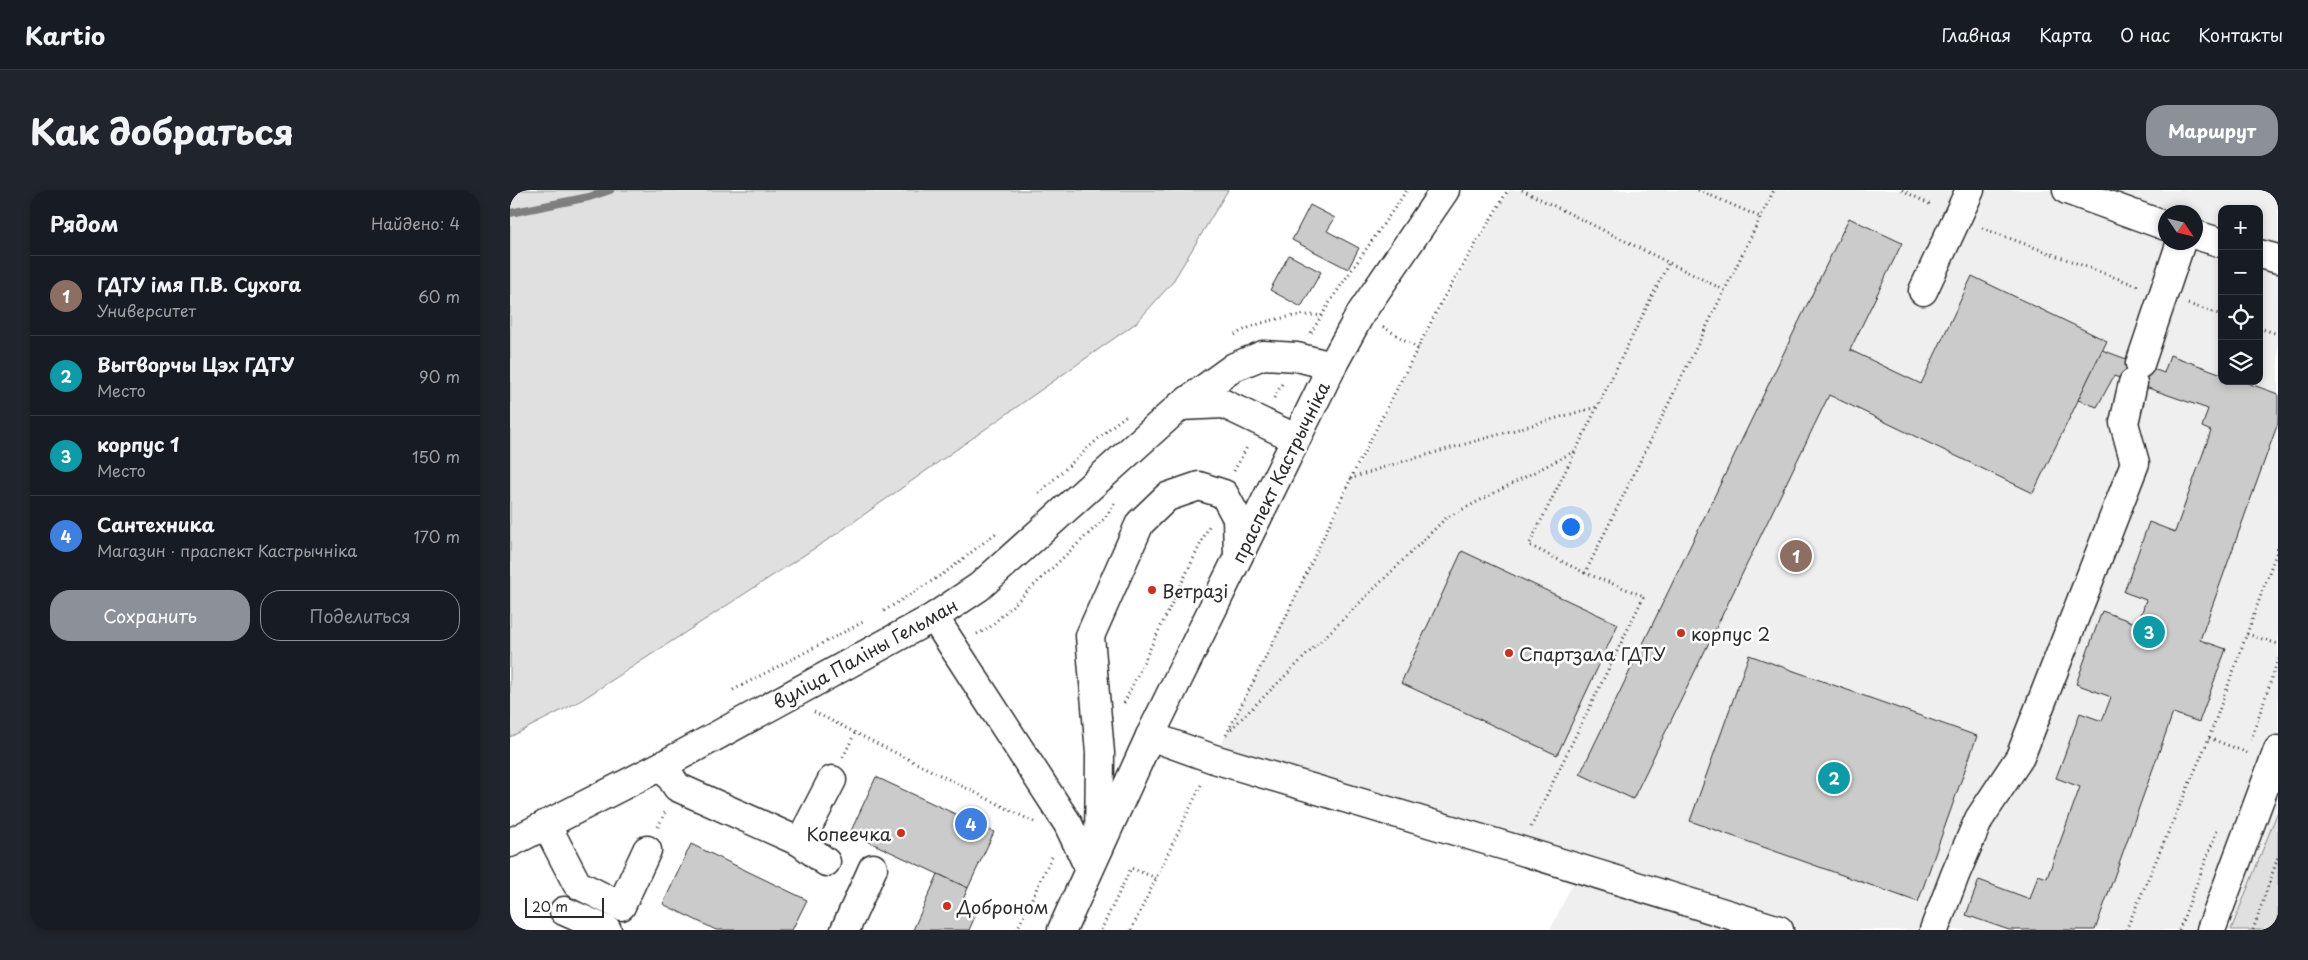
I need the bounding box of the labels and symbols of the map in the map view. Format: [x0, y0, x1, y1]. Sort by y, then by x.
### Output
north arrow [2158, 205, 2203, 250]
street label: праспект Кастрычніка [1224, 376, 1336, 567]
your location [1558, 514, 1584, 540]
pin: 1 [1780, 537, 1812, 575]
place label: Ветразі [1162, 577, 1228, 604]
marker: Ветразі [1146, 584, 1158, 596]
street label: вуліца Паліны Гельман [768, 591, 962, 715]
pin: 3 [2133, 613, 2165, 651]
place label: корпус 2 [1691, 620, 1770, 647]
marker: корпус 2 [1675, 627, 1687, 639]
place label: Спартзала ГДТУ [1519, 640, 1666, 667]
marker: Спартзала ГДТУ [1503, 647, 1515, 659]
pin: 2 [1818, 759, 1850, 797]
pin: 4 [955, 805, 987, 843]
place label: Копеечка [807, 820, 892, 847]
marker: Копеечка [895, 827, 907, 839]
place label: Доброном [956, 893, 1049, 920]
scale bar [525, 895, 604, 918]
marker: Доброном [941, 900, 953, 912]

